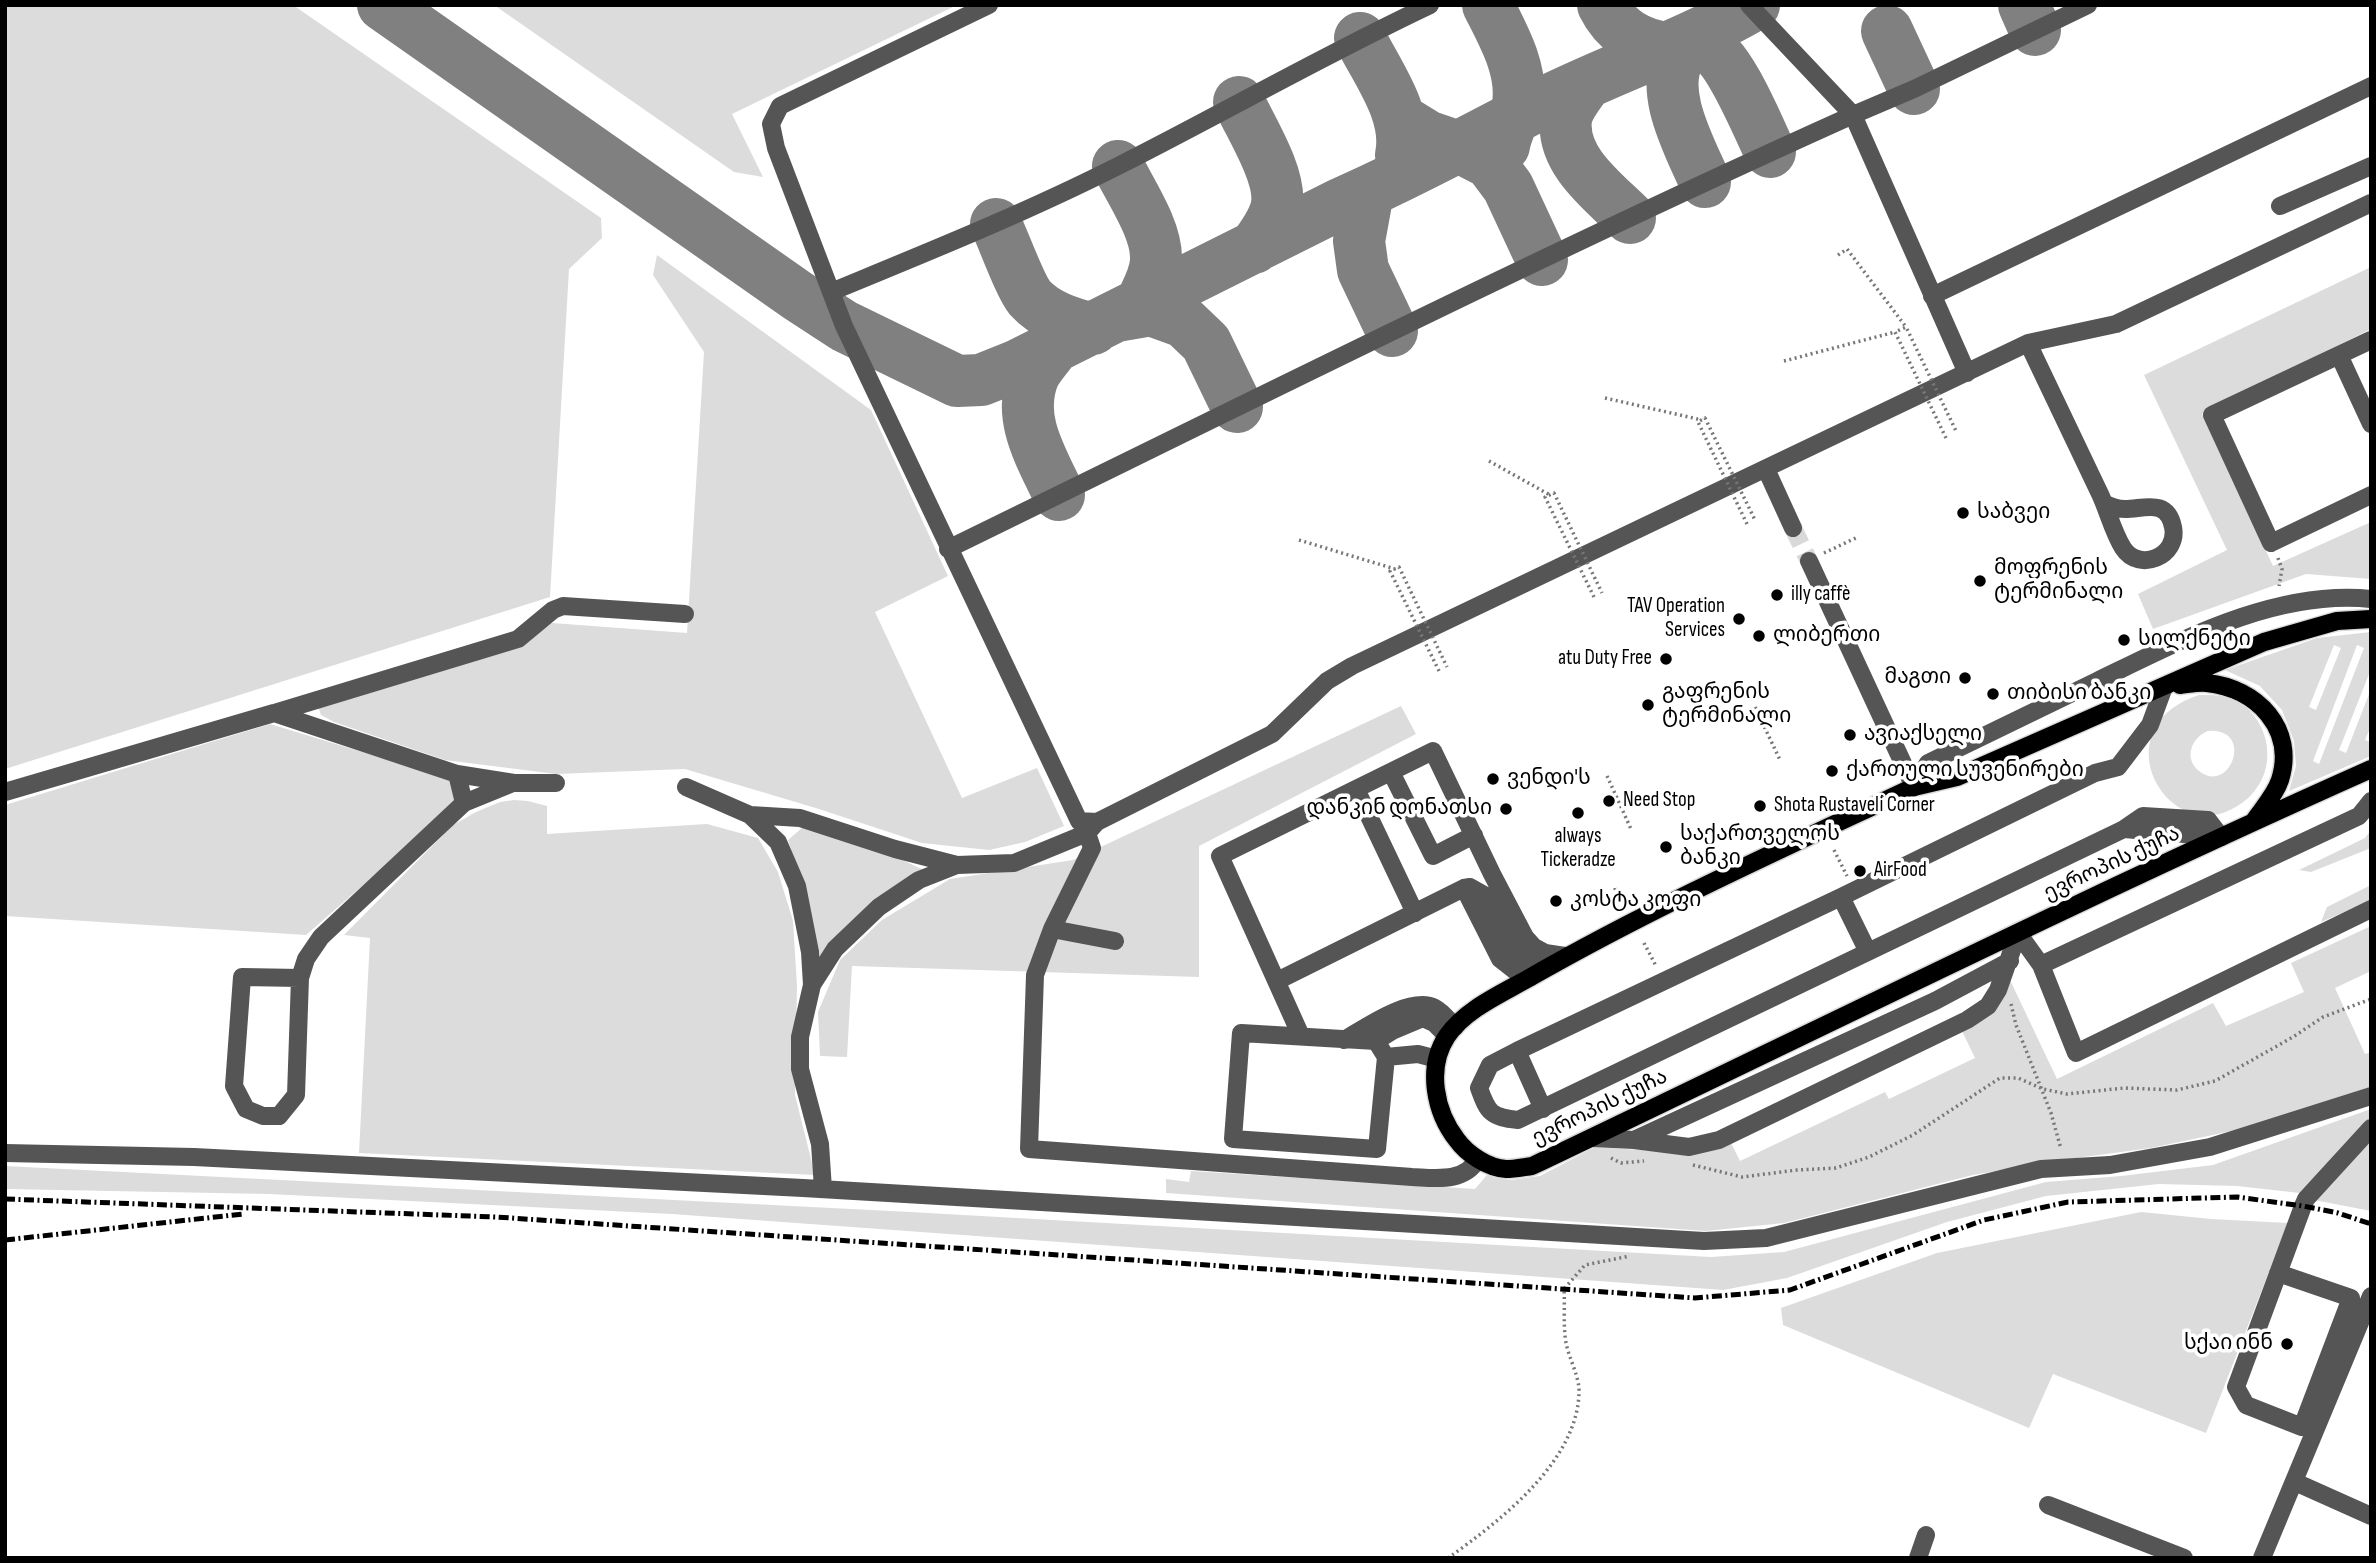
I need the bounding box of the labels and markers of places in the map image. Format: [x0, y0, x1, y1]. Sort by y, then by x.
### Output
place label: საბვეი [1977, 500, 2050, 526]
marker: საბვეი [1955, 505, 1971, 521]
place label: მოფრენის ტერმინალი [1994, 556, 2123, 606]
marker: მოფრენის ტერმინალი [1972, 573, 1988, 589]
place label: illy caffè [1791, 582, 1850, 608]
marker: illy caffè [1769, 587, 1785, 603]
place label: TAV Operation Services [1627, 594, 1725, 644]
marker: TAV Operation Services [1731, 611, 1747, 627]
place label: ლიბერთი [1773, 623, 1880, 649]
place label: სილქნეტი [2138, 627, 2251, 653]
marker: ლიბერთი [1751, 628, 1767, 644]
marker: სილქნეტი [2116, 632, 2132, 648]
place label: atu Duty Free [1558, 646, 1652, 672]
marker: atu Duty Free [1658, 651, 1674, 667]
place label: მაგთი [1885, 665, 1951, 691]
marker: მაგთი [1957, 670, 1973, 686]
place label: გაფრენის ტერმინალი [1662, 680, 1791, 730]
place label: თიბისი ბანკი [2007, 681, 2151, 707]
marker: თიბისი ბანკი [1985, 686, 2001, 702]
marker: გაფრენის ტერმინალი [1640, 697, 1656, 713]
place label: ავიაქსელი [1864, 722, 1982, 748]
marker: ავიაქსელი [1842, 727, 1858, 743]
place label: ქართული სუვენირები [1846, 758, 2084, 784]
marker: ქართული სუვენირები [1824, 763, 1840, 779]
place label: ვენდი'ს [1507, 766, 1591, 792]
marker: ვენდი'ს [1485, 771, 1501, 787]
place label: Need Stop [1623, 788, 1695, 814]
marker: Need Stop [1601, 793, 1617, 809]
place label: Shota Rustaveli Corner [1774, 793, 1935, 819]
place label: დანკინ დონათსი [1306, 796, 1492, 822]
marker: Shota Rustaveli Corner [1752, 798, 1768, 814]
marker: დანკინ დონათსი [1498, 801, 1514, 817]
marker: always Tickeradze [1570, 805, 1586, 821]
place label: საქართველოს ბანკი [1680, 822, 1840, 872]
place label: always Tickeradze [1540, 824, 1616, 874]
marker: საქართველოს ბანკი [1658, 839, 1674, 855]
place label: AirFood [1874, 858, 1927, 884]
marker: AirFood [1852, 863, 1868, 879]
place label: კოსტა კოფი [1570, 888, 1701, 914]
marker: კოსტა კოფი [1548, 893, 1564, 909]
place label: სქაი ინნ [2184, 1331, 2273, 1357]
marker: სქაი ინნ [2279, 1336, 2295, 1352]

